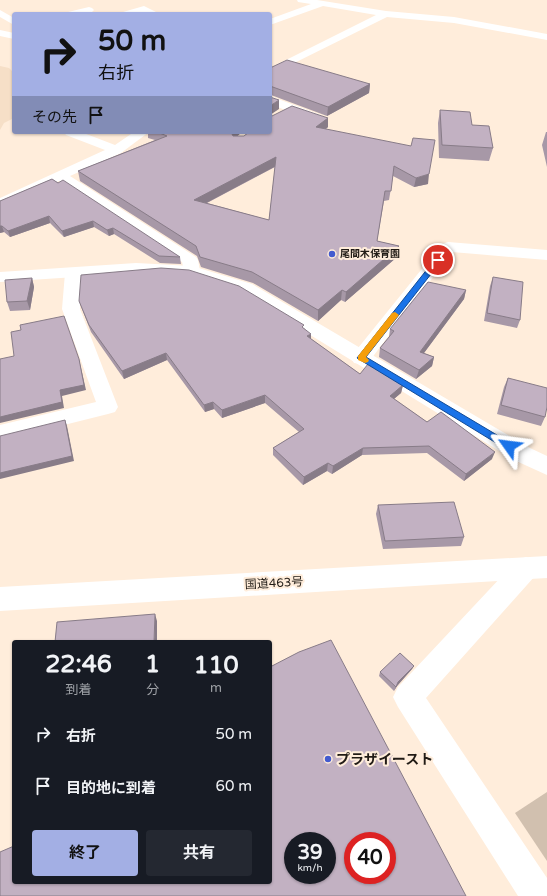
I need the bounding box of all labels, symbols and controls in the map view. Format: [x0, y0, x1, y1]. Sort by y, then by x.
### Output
text: 50 m [98, 24, 166, 58]
icon: right [32, 28, 84, 80]
text: 右折 [98, 62, 134, 84]
icon: arrive [85, 104, 107, 126]
text: その先 [32, 108, 77, 126]
pin [421, 243, 455, 277]
place label: 尾間木保育園 [340, 248, 400, 260]
marker: 尾間木保育園 [327, 249, 337, 259]
icon: arrive [427, 249, 449, 271]
position arrow [488, 425, 530, 467]
street label: 国道463号 [244, 574, 304, 592]
text: 22:46 [45, 650, 112, 679]
text: 1 [145, 650, 160, 679]
text: 110 [193, 651, 239, 680]
text: m [210, 680, 222, 696]
text: 到着 [66, 682, 92, 698]
text: 分 [146, 682, 159, 698]
icon: right [32, 723, 54, 745]
text: 50 m [215, 725, 252, 743]
text: 右折 [66, 727, 96, 745]
place label: プラザイースト [336, 751, 433, 768]
marker: プラザイースト [323, 754, 333, 764]
icon: arrive [32, 775, 54, 797]
text: 60 m [215, 777, 252, 795]
text: 目的地に到着 [66, 779, 156, 797]
button: 終了 [32, 830, 138, 876]
button: 共有 [146, 830, 252, 876]
speed limit sign: 40 [344, 832, 396, 884]
text: 39 [297, 841, 323, 865]
text: km/h [297, 862, 323, 874]

